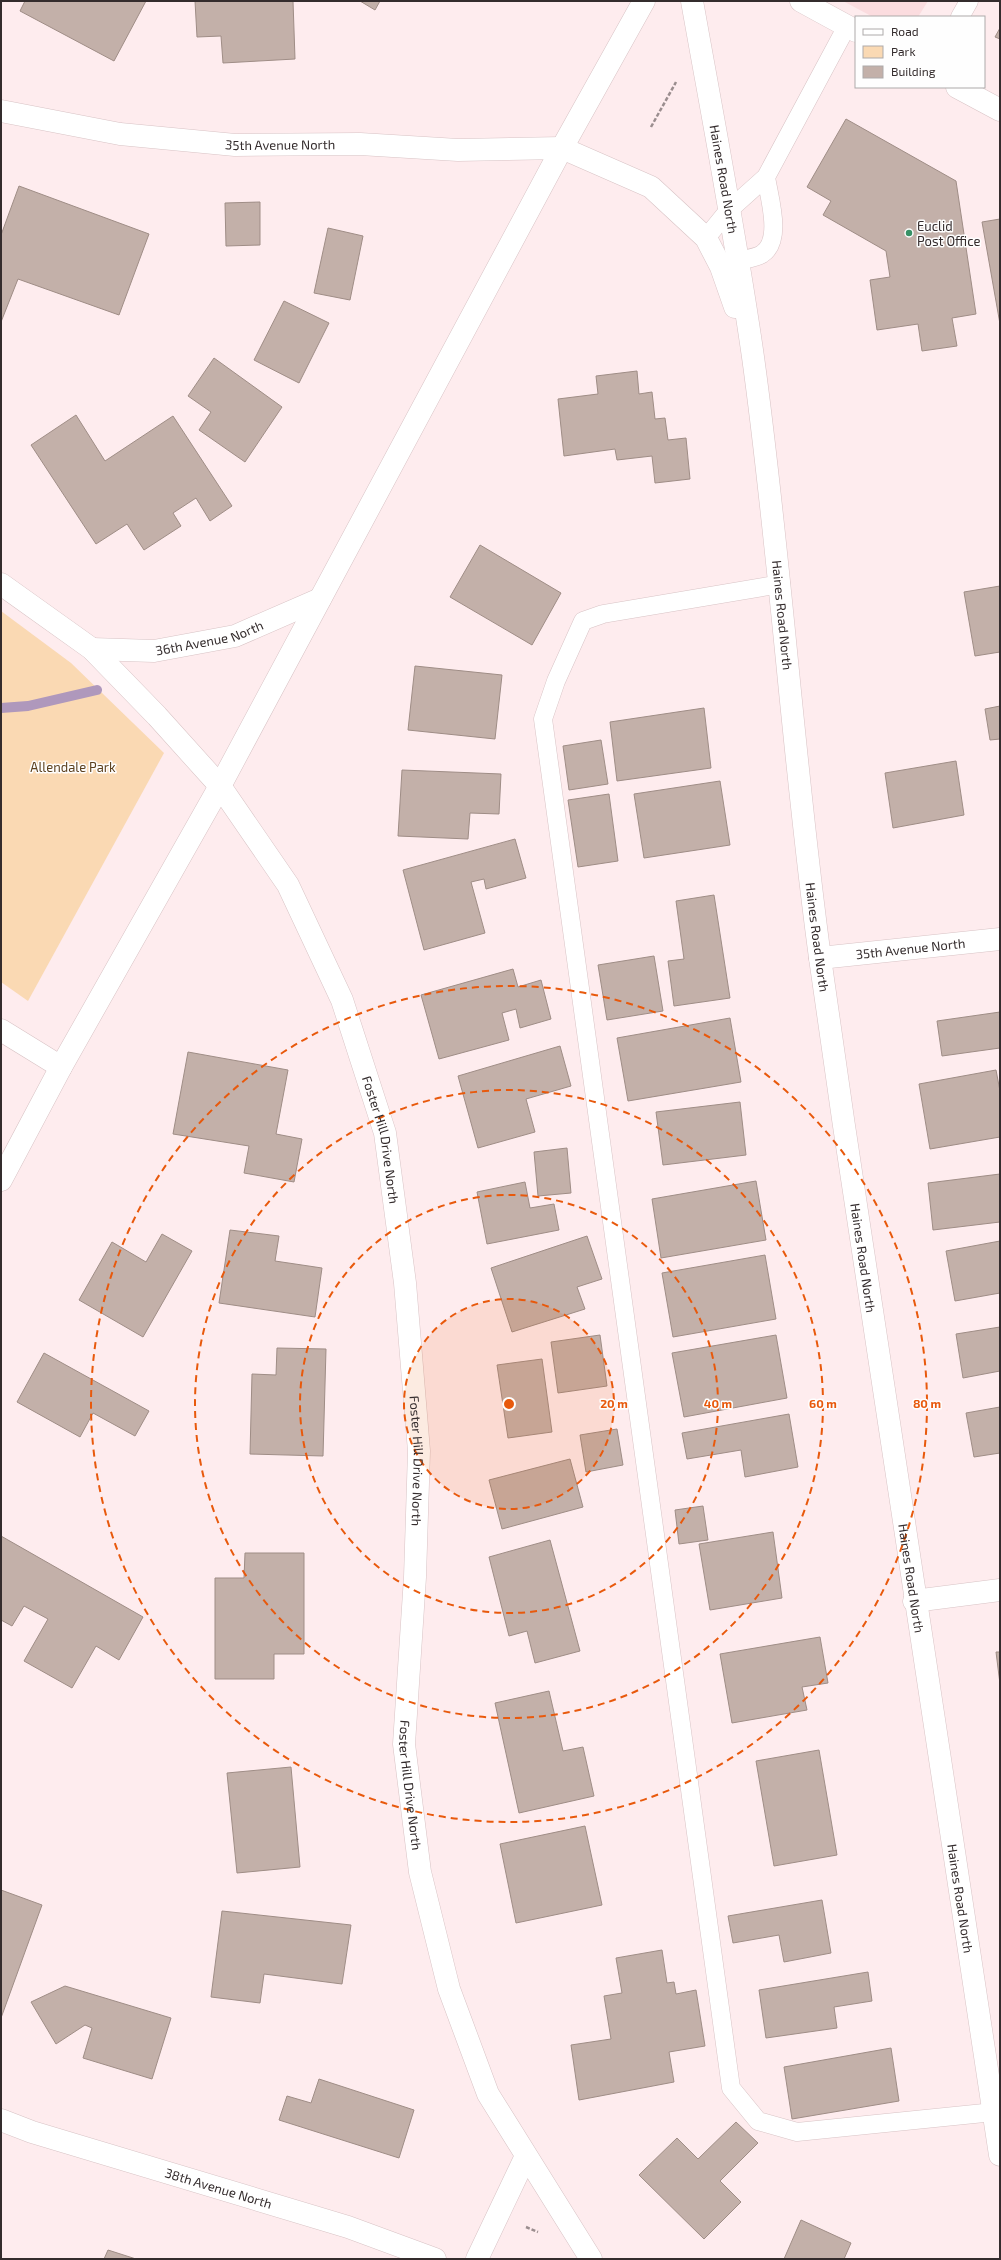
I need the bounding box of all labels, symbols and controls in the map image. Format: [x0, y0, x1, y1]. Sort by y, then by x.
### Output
legend [855, 16, 985, 88]
text: Road [891, 24, 919, 38]
text: Park [891, 44, 916, 58]
text: Building [891, 64, 936, 78]
street label: Haines Road North [706, 123, 741, 235]
street label: 35th Avenue North [225, 136, 335, 153]
place label: Euclid Post Office [917, 218, 980, 249]
marker: Euclid Post Office [904, 228, 914, 238]
street label: Haines Road North [769, 559, 796, 671]
street label: 36th Avenue North [154, 617, 266, 659]
park label: Allendale Park [30, 759, 116, 775]
street label: Haines Road North [802, 882, 833, 993]
street label: 35th Avenue North [855, 935, 966, 962]
street label: Foster Hill Drive North [359, 1074, 402, 1205]
street label: Haines Road North [847, 1202, 879, 1314]
street label: Foster Hill Drive North [406, 1395, 427, 1526]
text: 20 m [600, 1396, 628, 1410]
text: 40 m [704, 1396, 732, 1410]
text: 60 m [809, 1396, 837, 1410]
text: 80 m [913, 1396, 941, 1410]
centre of rings [502, 1397, 516, 1411]
street label: Haines Road North [895, 1523, 928, 1634]
street label: Foster Hill Drive North [396, 1719, 425, 1851]
street label: Haines Road North [944, 1843, 977, 1954]
street label: 38th Avenue North [163, 2164, 274, 2212]

